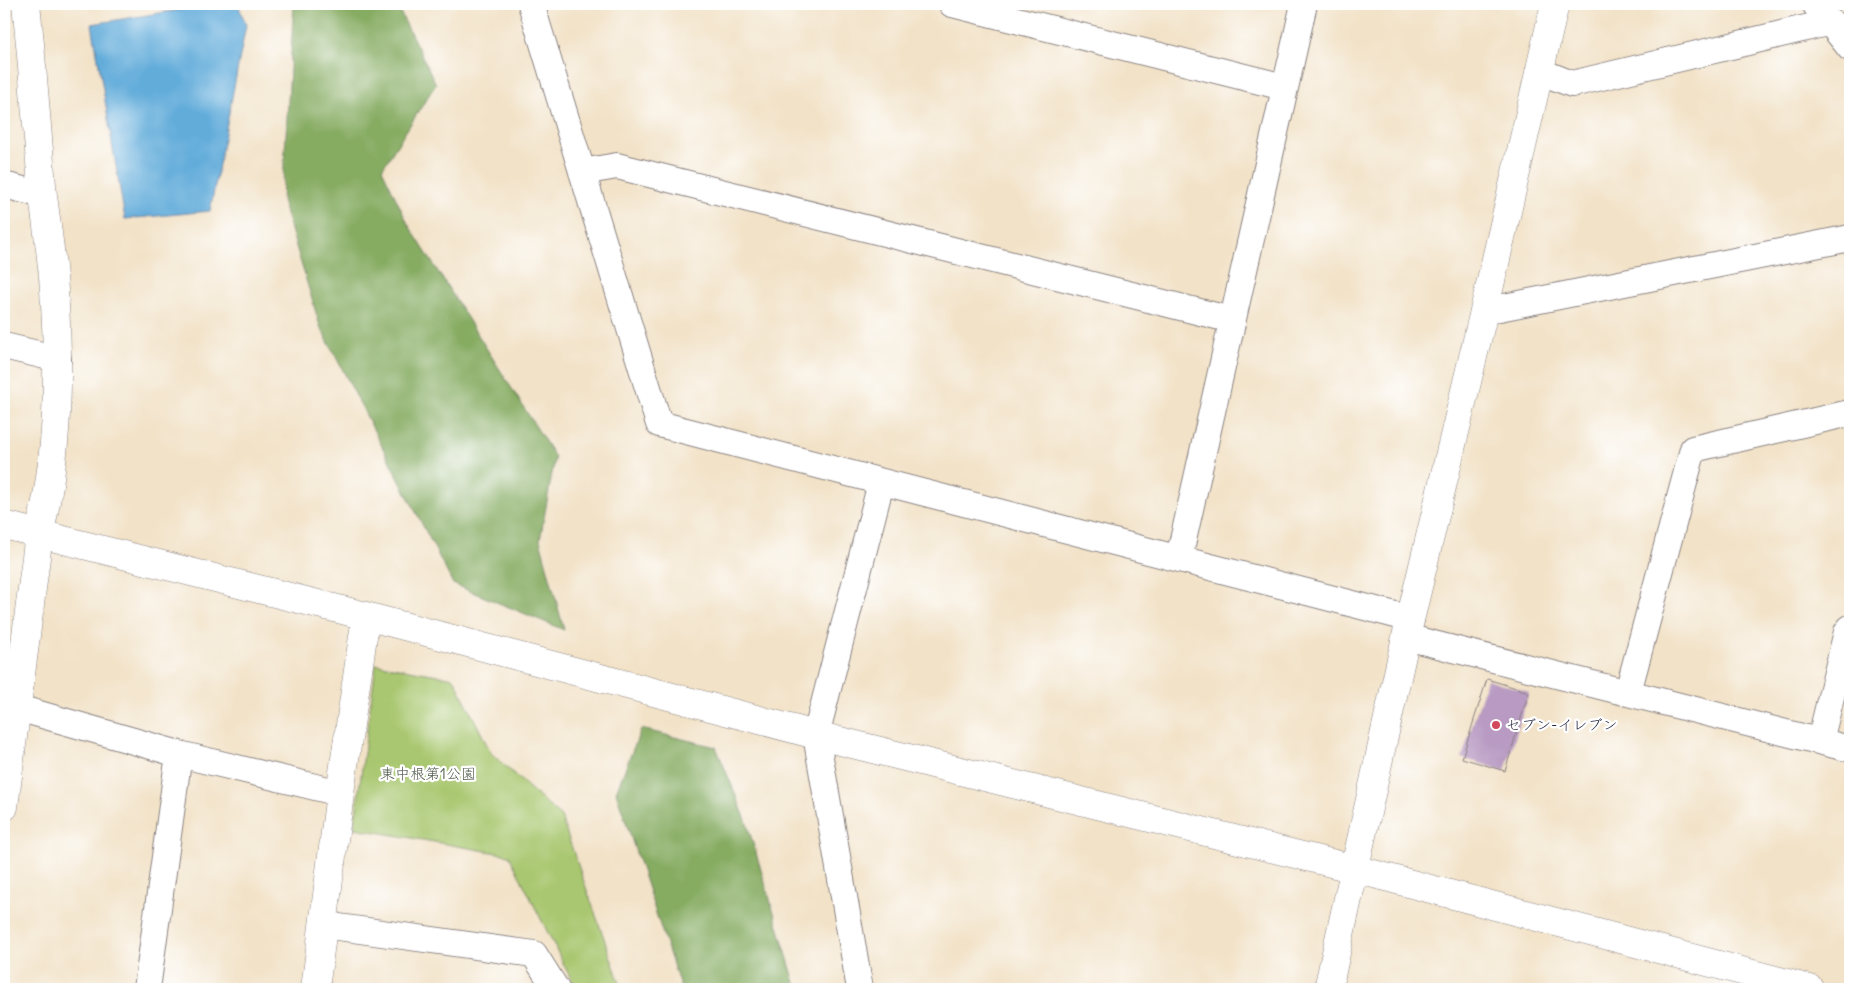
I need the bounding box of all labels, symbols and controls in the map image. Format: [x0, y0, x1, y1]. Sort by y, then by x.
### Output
place label: セブン-イレブン [1506, 715, 1617, 734]
marker: セブン-イレブン [1490, 719, 1502, 731]
park label: 東中根第1公園 [380, 764, 476, 783]

